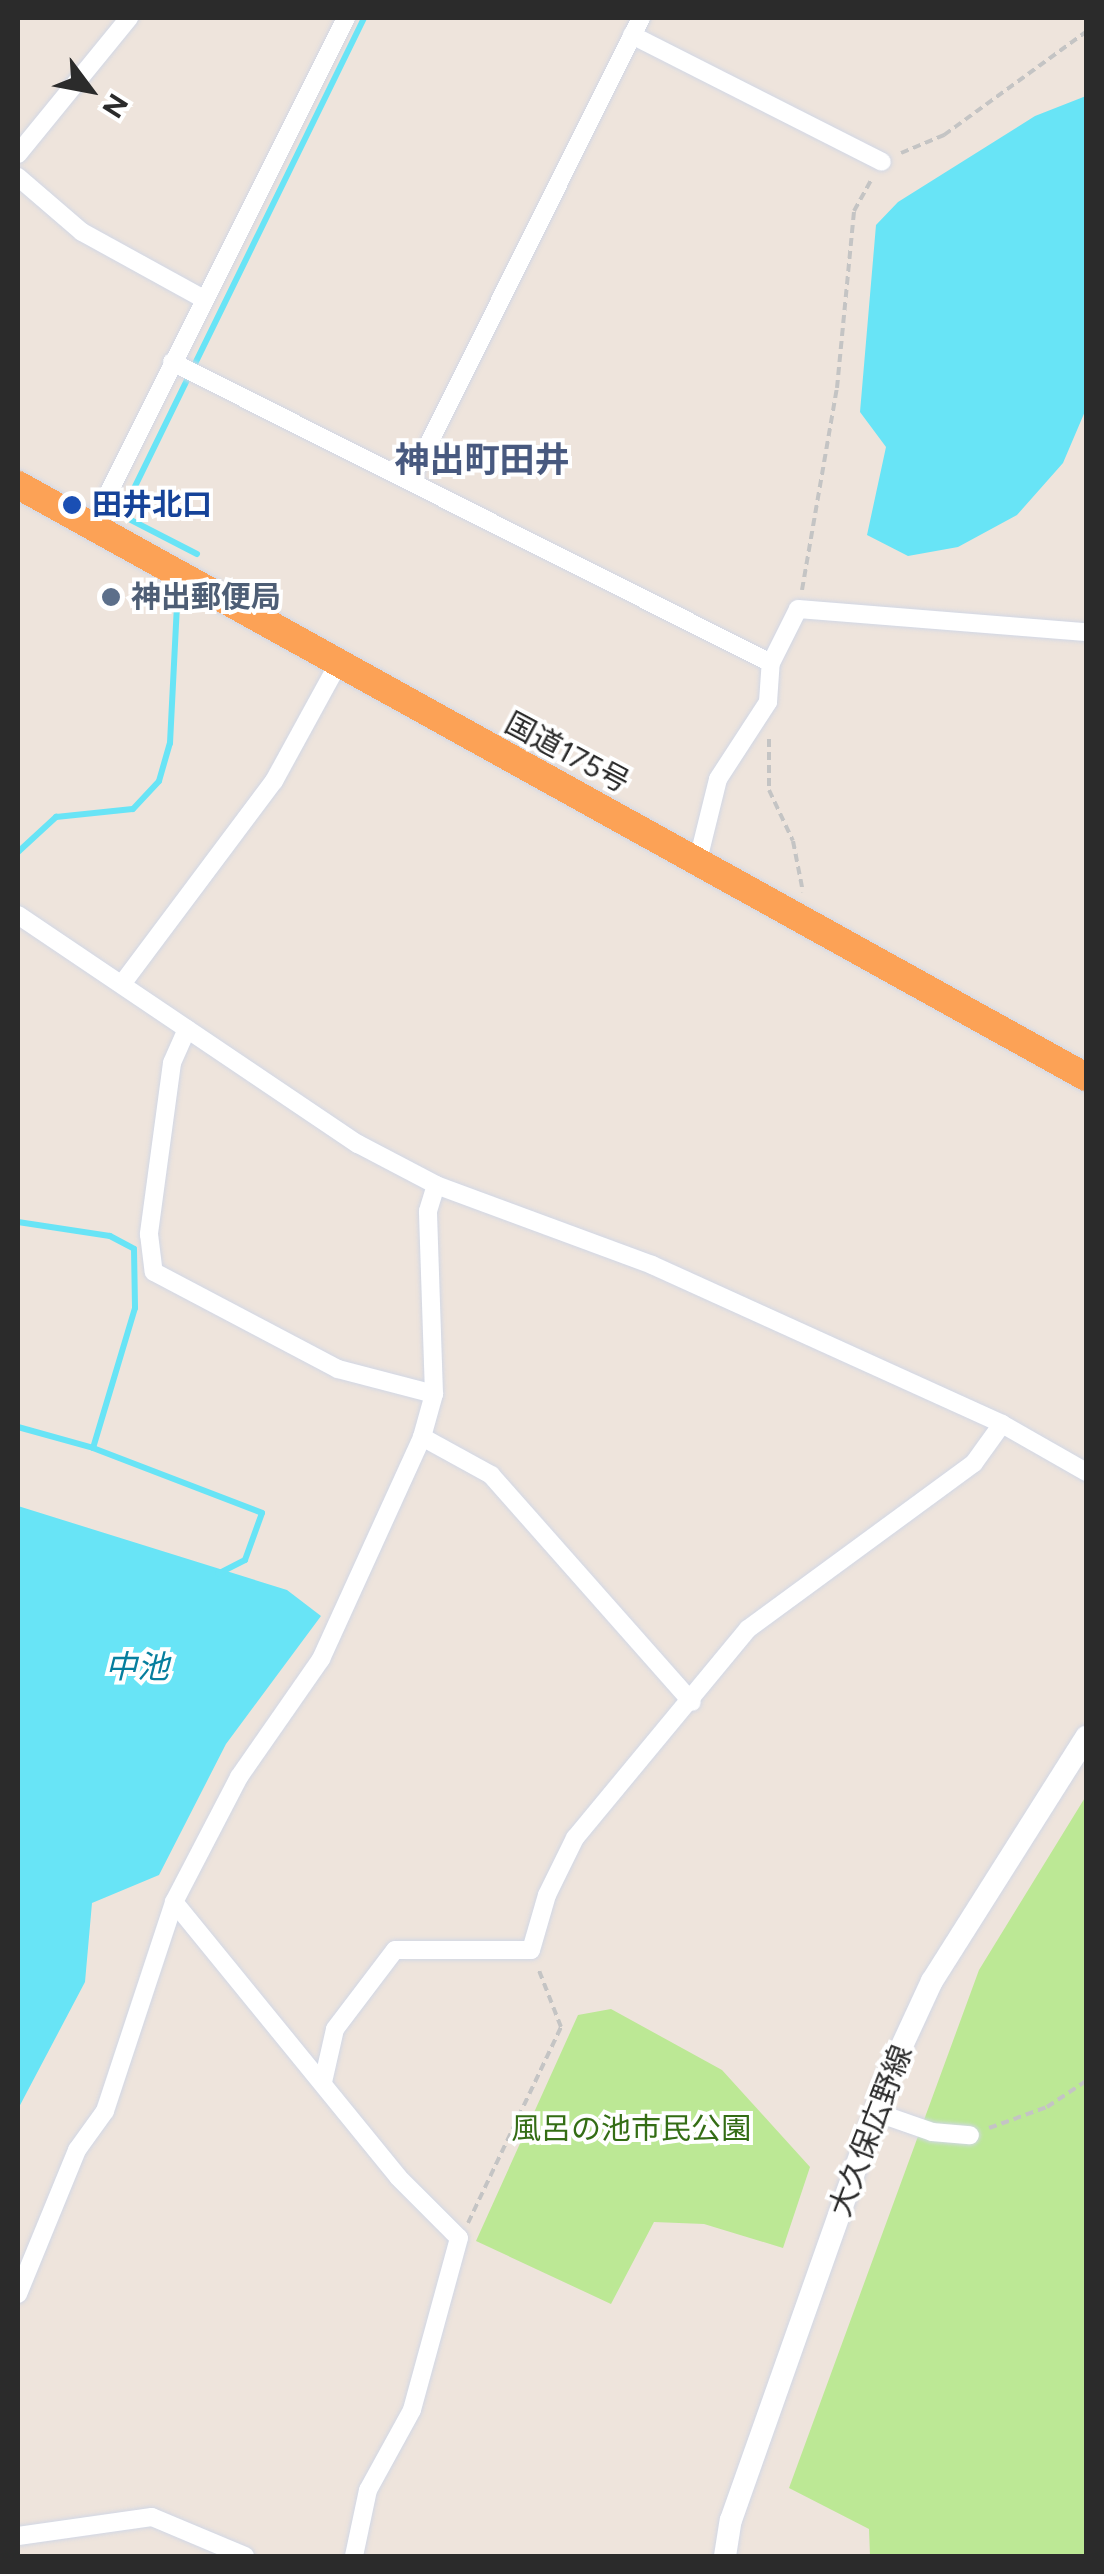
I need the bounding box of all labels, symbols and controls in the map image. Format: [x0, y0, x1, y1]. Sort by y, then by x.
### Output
north arrow [40, 40, 140, 140]
text: N [95, 88, 136, 124]
district label: 神出町田井 [395, 439, 569, 481]
place label: 田井北口 [92, 487, 212, 523]
marker: 田井北口 [61, 494, 83, 516]
place label: 神出郵便局 [131, 579, 281, 615]
marker: 神出郵便局 [100, 586, 122, 608]
street label: 国道175号 [499, 705, 635, 801]
water label: 中池 [105, 1648, 169, 1686]
street label: 大久保広野線 [822, 2041, 920, 2221]
park label: 風呂の池市民公園 [511, 2111, 751, 2147]

